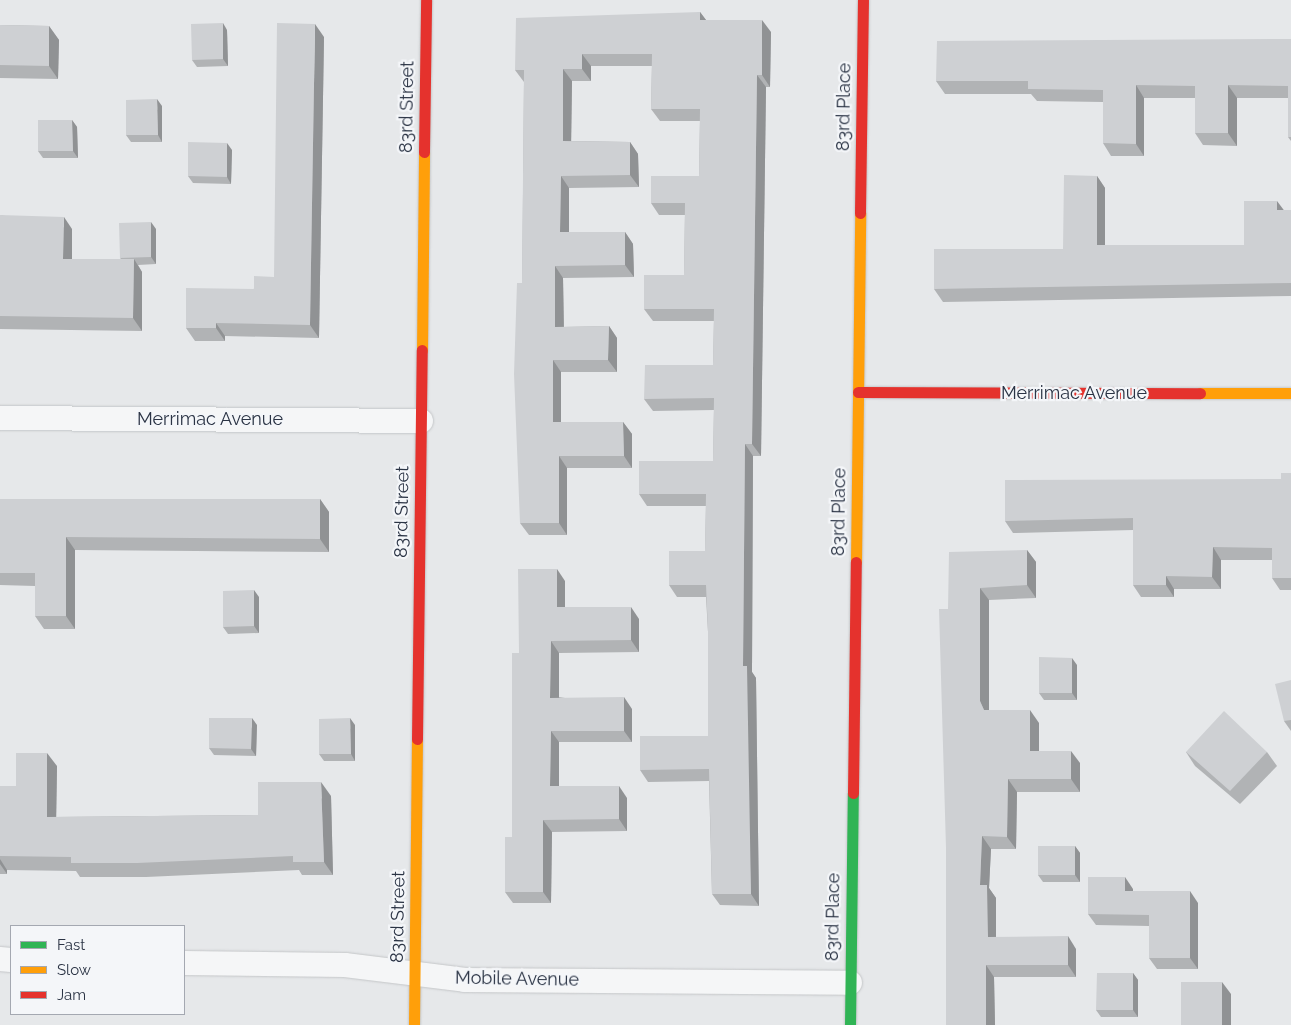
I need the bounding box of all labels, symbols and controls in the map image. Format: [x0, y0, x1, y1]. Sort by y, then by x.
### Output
street label: 83rd Street [395, 61, 419, 153]
street label: 83rd Place [832, 63, 856, 151]
street label: Merrimac Avenue [1001, 382, 1147, 404]
street label: Merrimac Avenue [137, 408, 283, 430]
street label: 83rd Street [390, 466, 414, 558]
street label: 83rd Place [827, 468, 851, 556]
street label: 83rd Street [386, 871, 410, 963]
street label: 83rd Place [821, 873, 845, 961]
legend [10, 925, 185, 1015]
text: Fast [57, 936, 85, 954]
text: Slow [57, 961, 91, 979]
street label: Mobile Avenue [455, 967, 579, 991]
text: Jam [57, 986, 86, 1004]

